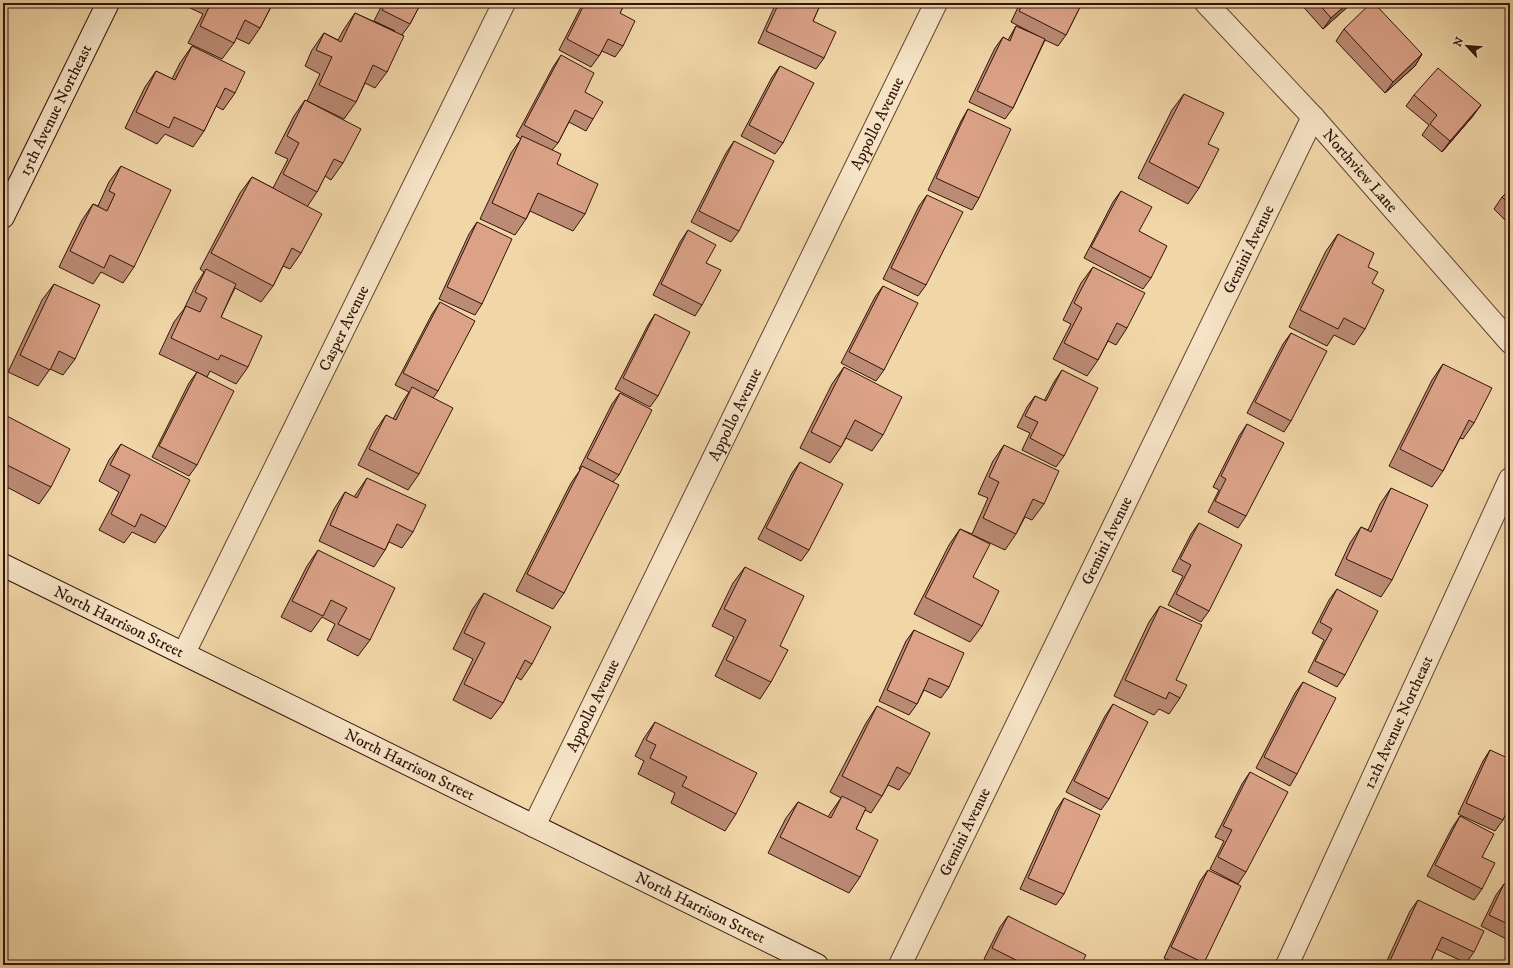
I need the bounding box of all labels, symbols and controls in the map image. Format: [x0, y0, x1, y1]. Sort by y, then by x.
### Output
north arrow [1447, 26, 1487, 66]
text: N [1451, 35, 1467, 49]
street label: 15th Avenue Northeast [15, 41, 96, 179]
street label: Appollo Avenue [846, 73, 909, 173]
street label: Northview Lane [1318, 125, 1402, 217]
street label: Gemini Avenue [1219, 201, 1279, 297]
street label: Casper Avenue [314, 282, 374, 374]
street label: Appollo Avenue [704, 364, 766, 464]
street label: Gemini Avenue [1077, 493, 1137, 588]
street label: North Harrison Street [50, 581, 187, 662]
street label: 12th Avenue Northeast [1359, 653, 1437, 792]
street label: Appollo Avenue [562, 656, 624, 755]
street label: North Harrison Street [341, 724, 478, 805]
street label: Gemini Avenue [935, 784, 995, 879]
street label: North Harrison Street [632, 867, 769, 948]

